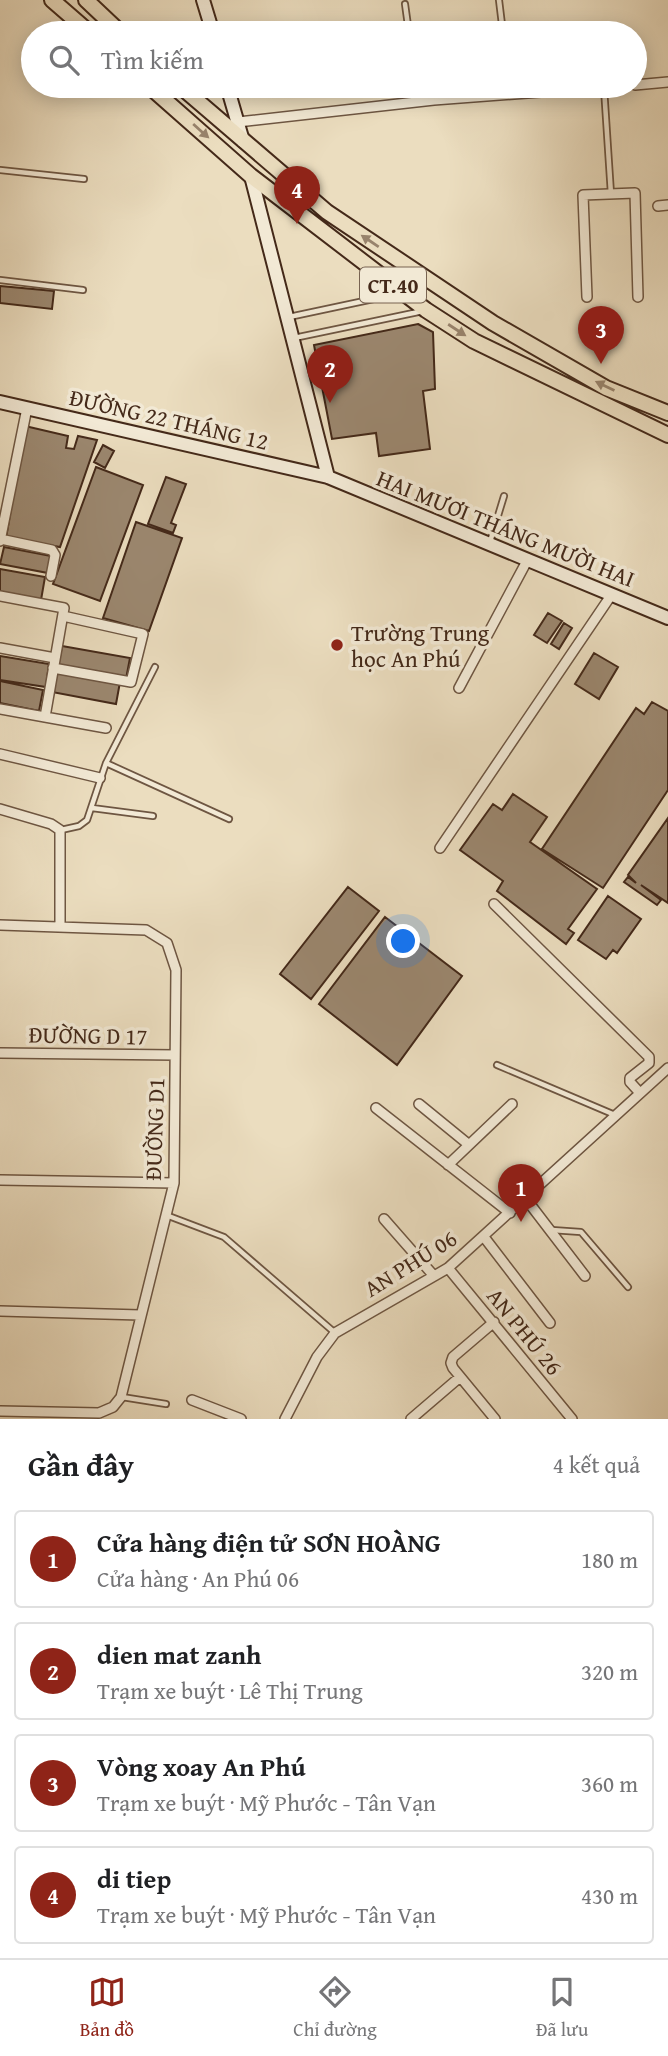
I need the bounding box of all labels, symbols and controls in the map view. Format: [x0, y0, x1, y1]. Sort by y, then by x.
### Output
search box [21, 21, 647, 98]
text: Tìm kiếm [101, 40, 204, 79]
icon: search [45, 41, 83, 79]
one-way arrow [192, 123, 209, 138]
pin: 4 [274, 166, 320, 224]
one-way arrow [361, 234, 379, 248]
road number: CT.40 [360, 268, 426, 302]
pin: 3 [578, 306, 624, 364]
one-way arrow [448, 324, 467, 337]
pin: 2 [307, 345, 353, 403]
street label: ĐƯỜNG 22 THÁNG 12 [66, 380, 272, 458]
one-way arrow [595, 381, 615, 392]
street label: HAI MƯƠI THÁNG MƯỜI HAI [372, 461, 640, 595]
place label: Trường Trung học An Phú [351, 616, 490, 675]
marker: Trường Trung học An Phú [329, 637, 345, 653]
your location [386, 924, 420, 958]
street label: ĐƯỜNG D 17 [28, 1017, 148, 1053]
street label: ĐƯỜNG D1 [136, 1077, 172, 1181]
pin: 1 [498, 1164, 544, 1222]
street label: AN PHÚ 06 [357, 1221, 463, 1305]
street label: AN PHÚ 26 [479, 1280, 571, 1382]
text: Gần đây [28, 1443, 134, 1487]
text: 4 kết quả [553, 1448, 640, 1481]
text: Cửa hàng điện tử SƠN HOÀNG [97, 1523, 441, 1562]
text: 1 [47, 1543, 59, 1576]
text: 180 m [581, 1543, 638, 1576]
text: Cửa hàng · An Phú 06 [97, 1562, 299, 1595]
text: dien mat zanh [97, 1635, 261, 1674]
text: 2 [47, 1655, 59, 1688]
text: 320 m [581, 1655, 638, 1688]
text: Trạm xe buýt · Lê Thị Trung [97, 1674, 363, 1707]
text: Vòng xoay An Phú [97, 1747, 306, 1786]
text: 3 [47, 1767, 59, 1800]
text: 360 m [581, 1767, 638, 1800]
text: Trạm xe buýt · Mỹ Phước - Tân Vạn [97, 1786, 436, 1819]
text: di tiep [97, 1859, 171, 1898]
text: 4 [47, 1879, 59, 1912]
text: 430 m [581, 1879, 638, 1912]
text: Trạm xe buýt · Mỹ Phước - Tân Vạn [97, 1898, 436, 1931]
tab: Bản đồ [80, 1973, 134, 2043]
tab: Chỉ đường [293, 1973, 377, 2043]
tab: Đã lưu [536, 1973, 588, 2043]

